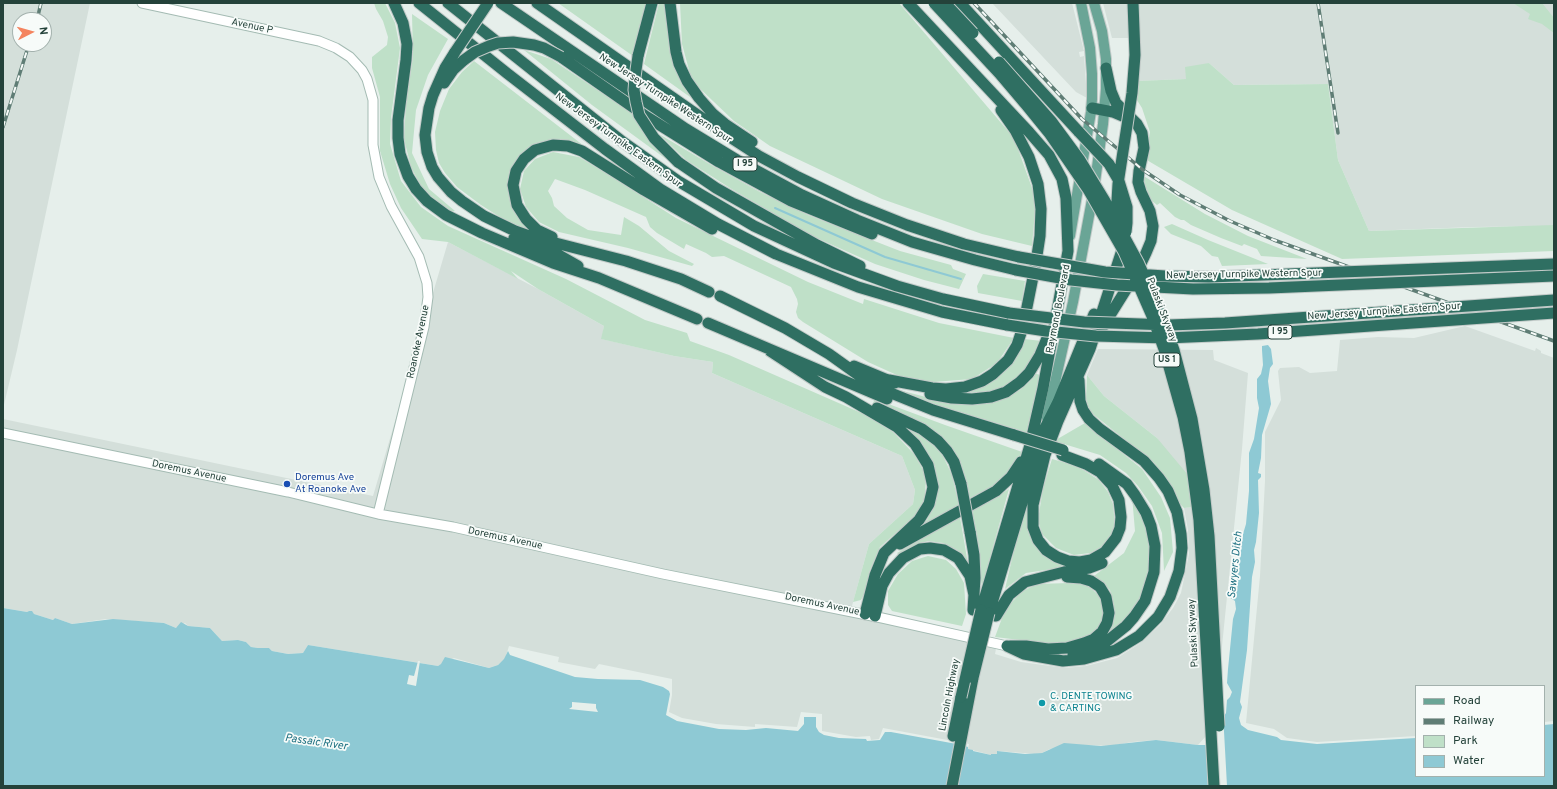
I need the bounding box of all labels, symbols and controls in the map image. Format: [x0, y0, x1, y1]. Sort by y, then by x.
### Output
north arrow [12, 12, 52, 52]
street label: Avenue P [230, 17, 274, 37]
text: N [36, 26, 50, 36]
street label: New Jersey Turnpike Western Spur [596, 51, 734, 147]
street label: New Jersey Turnpike Eastern Spur [552, 91, 684, 191]
road number: I 95 [733, 157, 757, 171]
street label: Raymond Boulevard [1044, 264, 1074, 354]
street label: New Jersey Turnpike Western Spur [1166, 268, 1322, 282]
street label: Pulaski Skyway [1143, 276, 1179, 344]
street label: New Jersey Turnpike Eastern Spur [1307, 301, 1461, 323]
street label: Roanoke Avenue [405, 304, 433, 380]
road number: I 95 [1268, 325, 1292, 339]
road number: US 1 [1154, 353, 1180, 367]
street label: Doremus Avenue [151, 458, 227, 486]
place label: Doremus Ave At Roanoke Ave [295, 472, 366, 496]
marker: Doremus Ave At Roanoke Ave [282, 479, 292, 489]
street label: Doremus Avenue [467, 525, 543, 553]
water label: Sawyers Ditch [1226, 531, 1246, 599]
street label: Doremus Avenue [784, 591, 860, 619]
street label: Pulaski Skyway [1186, 598, 1202, 668]
street label: Lincoln Highway [937, 658, 963, 732]
legend [1415, 685, 1545, 777]
place label: C. DENTE TOWING & CARTING [1050, 691, 1132, 714]
text: Road [1453, 693, 1481, 709]
marker: C. DENTE TOWING & CARTING [1037, 698, 1047, 708]
text: Railway [1453, 713, 1494, 729]
water label: Passaic River [284, 732, 348, 754]
text: Park [1453, 733, 1478, 749]
text: Water [1453, 753, 1485, 769]

